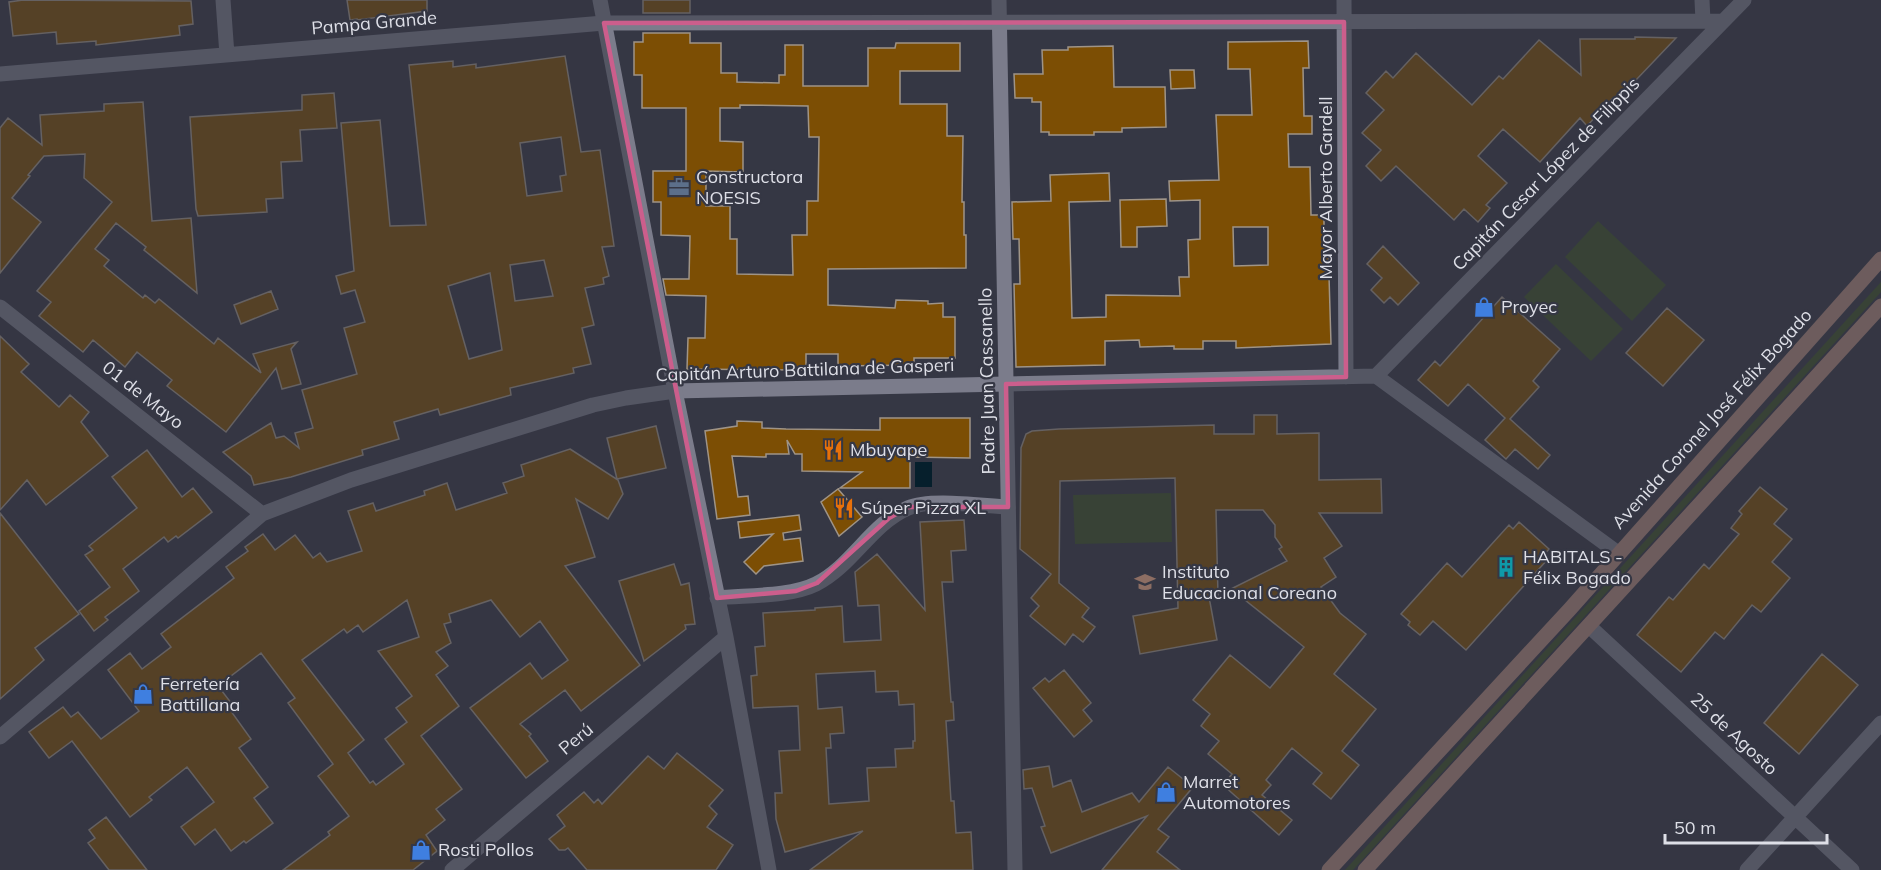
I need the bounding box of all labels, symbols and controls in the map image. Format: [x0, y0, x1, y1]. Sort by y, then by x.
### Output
street label: Pampa Grande [310, 6, 438, 39]
street label: Capitán Cesar López de Filippis [1447, 72, 1644, 275]
street label: Mayor Alberto Gardell [1314, 97, 1337, 279]
place label: Constructora NOESIS [696, 165, 803, 209]
office icon: Constructora NOESIS [667, 175, 691, 199]
street label: Padre Juan Cassanello [973, 287, 1000, 475]
shop icon: Proyec [1472, 295, 1496, 319]
place label: Proyec [1501, 295, 1557, 318]
street label: Avenida Coronel José Félix Bogado [1607, 304, 1817, 534]
street label: Capitán Arturo Battilana de Gasperi [655, 353, 955, 386]
street label: 01 de Mayo [98, 356, 189, 434]
restaurant icon: Mbuyape [821, 438, 845, 462]
place label: Mbuyape [850, 438, 927, 461]
restaurant icon: Súper Pizza XL [832, 496, 856, 520]
place label: Súper Pizza XL [861, 496, 986, 519]
place label: HABITALS - Félix Bogado [1523, 545, 1631, 589]
building icon: HABITALS - Félix Bogado [1494, 555, 1518, 579]
place label: Instituto Educacional Coreano [1162, 560, 1337, 604]
school or university icon: Instituto Educacional Coreano [1133, 570, 1157, 594]
place label: Ferretería Battillana [160, 672, 240, 716]
shop icon: Ferretería Battillana [131, 682, 155, 706]
street label: 25 de Agosto [1686, 687, 1783, 780]
street label: Perú [554, 718, 598, 760]
place label: Marret Automotores [1183, 770, 1291, 814]
shop icon: Marret Automotores [1154, 780, 1178, 804]
scale bar [1665, 807, 1827, 845]
text: 50 m [1674, 816, 1716, 839]
shop icon: Rosti Pollos [409, 838, 433, 862]
place label: Rosti Pollos [438, 838, 534, 861]

